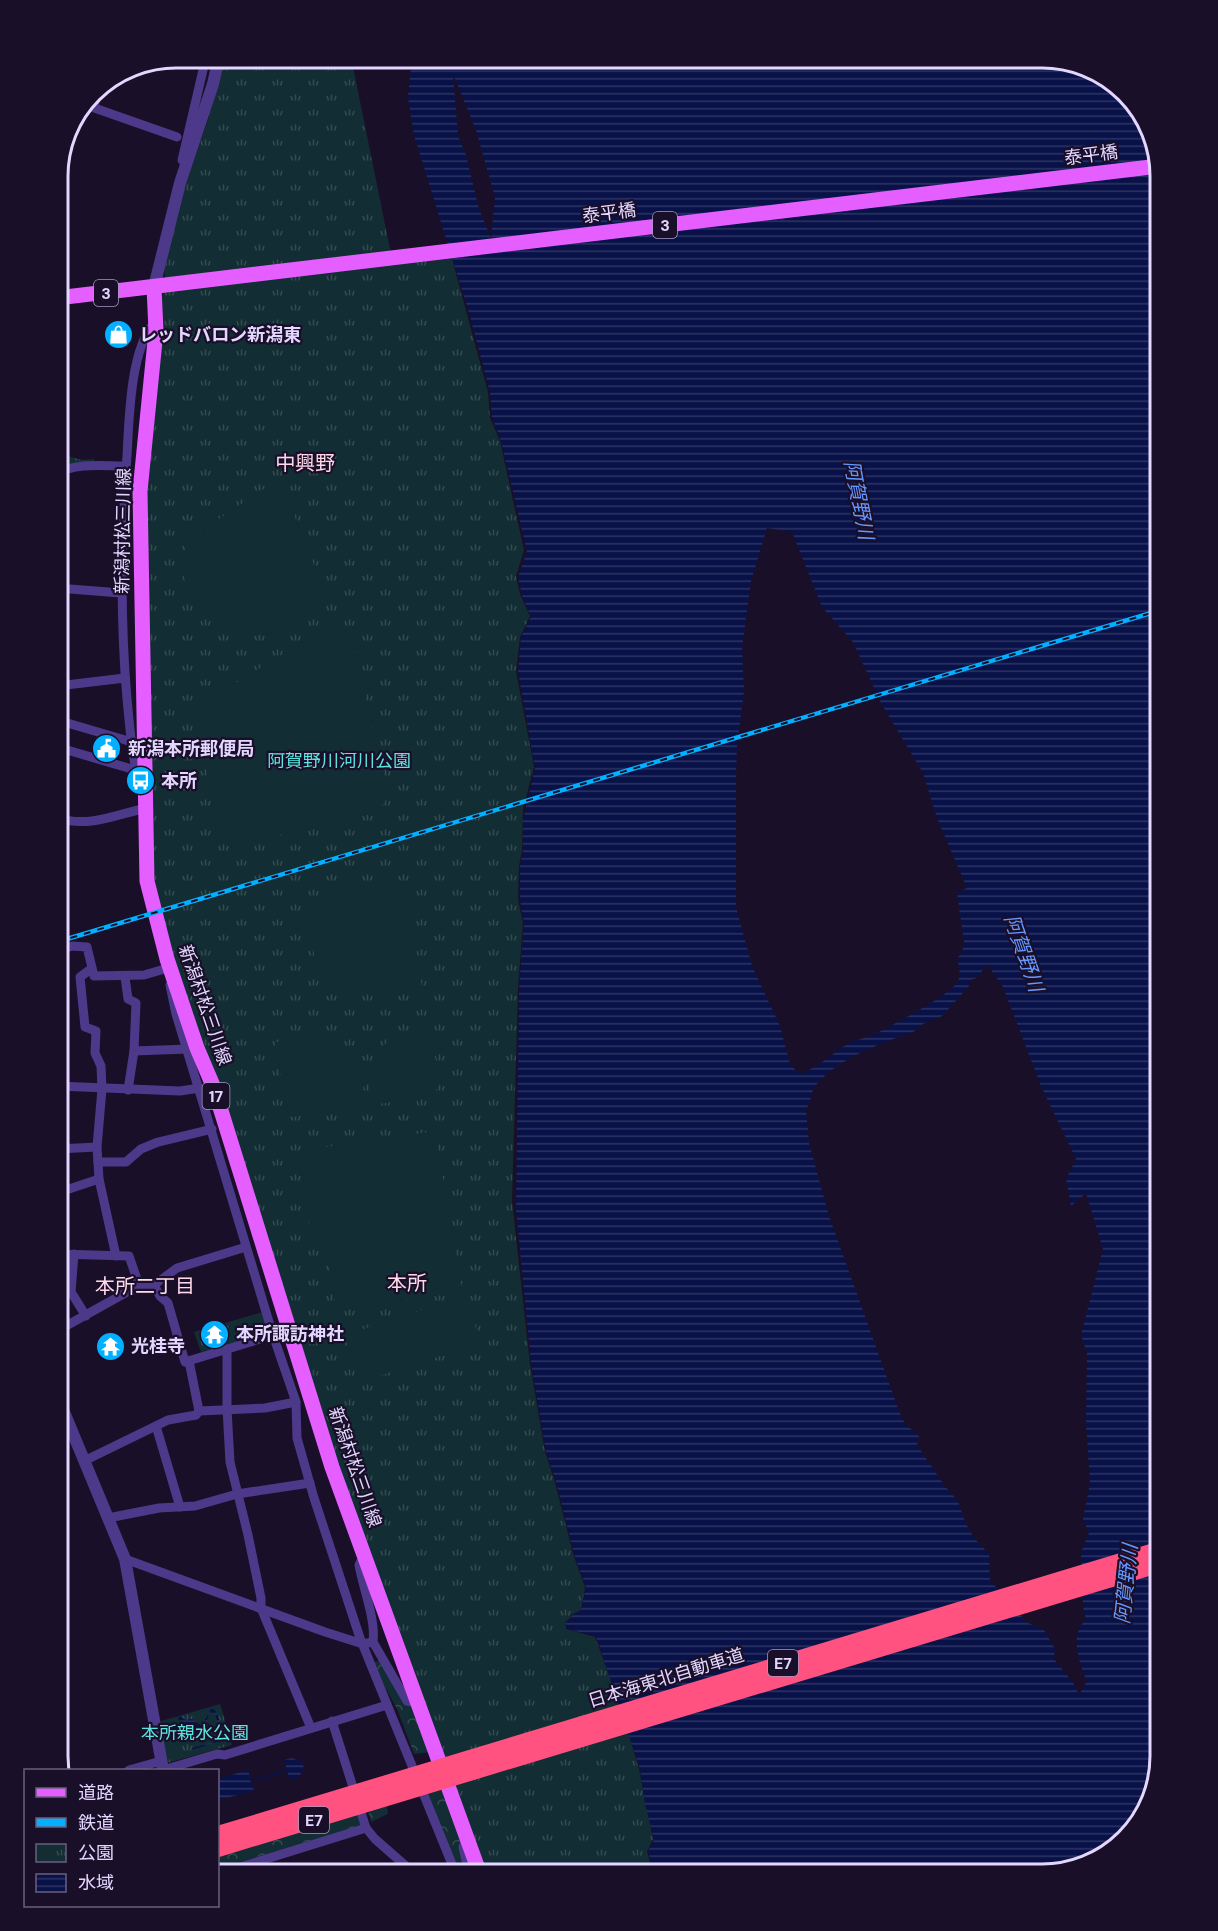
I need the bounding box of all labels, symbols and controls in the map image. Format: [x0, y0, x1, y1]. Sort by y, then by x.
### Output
street label: 泰平橋 [1063, 140, 1119, 170]
street label: 泰平橋 [581, 198, 637, 228]
road number: 3 [653, 212, 677, 238]
road number: 3 [94, 280, 118, 306]
shop icon: レッドバロン新潟東 [102, 319, 134, 351]
place label: レッドバロン新潟東 [139, 323, 301, 347]
district label: 中興野 [275, 450, 335, 476]
water label: 阿賀野川 [839, 458, 880, 544]
street label: 新潟村松三川線 [110, 468, 136, 594]
public building icon: 新潟本所郵便局 [91, 733, 123, 765]
place label: 新潟本所郵便局 [128, 737, 254, 761]
park label: 阿賀野川河川公園 [267, 749, 411, 773]
bus stop icon: 本所 [124, 765, 156, 797]
place label: 本所 [161, 769, 197, 793]
water label: 阿賀野川 [999, 911, 1050, 997]
street label: 新潟村松三川線 [173, 942, 237, 1068]
road number: 17 [202, 1083, 230, 1109]
district label: 本所 [387, 1270, 427, 1296]
district label: 本所二丁目 [95, 1273, 195, 1299]
temple icon: 本所諏訪神社 [199, 1318, 231, 1350]
place label: 本所諏訪神社 [236, 1322, 344, 1346]
temple icon: 光桂寺 [94, 1330, 126, 1362]
place label: 光桂寺 [131, 1334, 185, 1358]
street label: 新潟村松三川線 [323, 1404, 387, 1530]
water label: 阿賀野川 [1109, 1541, 1143, 1625]
street label: 日本海東北自動車道 [585, 1643, 747, 1713]
road number: E7 [768, 1650, 798, 1676]
park label: 本所親水公園 [141, 1721, 249, 1745]
legend [24, 1769, 219, 1907]
text: 道路 [78, 1781, 114, 1805]
road number: E7 [299, 1807, 329, 1833]
text: 鉄道 [78, 1811, 114, 1835]
text: 公園 [78, 1841, 114, 1865]
text: 水域 [78, 1871, 114, 1895]

